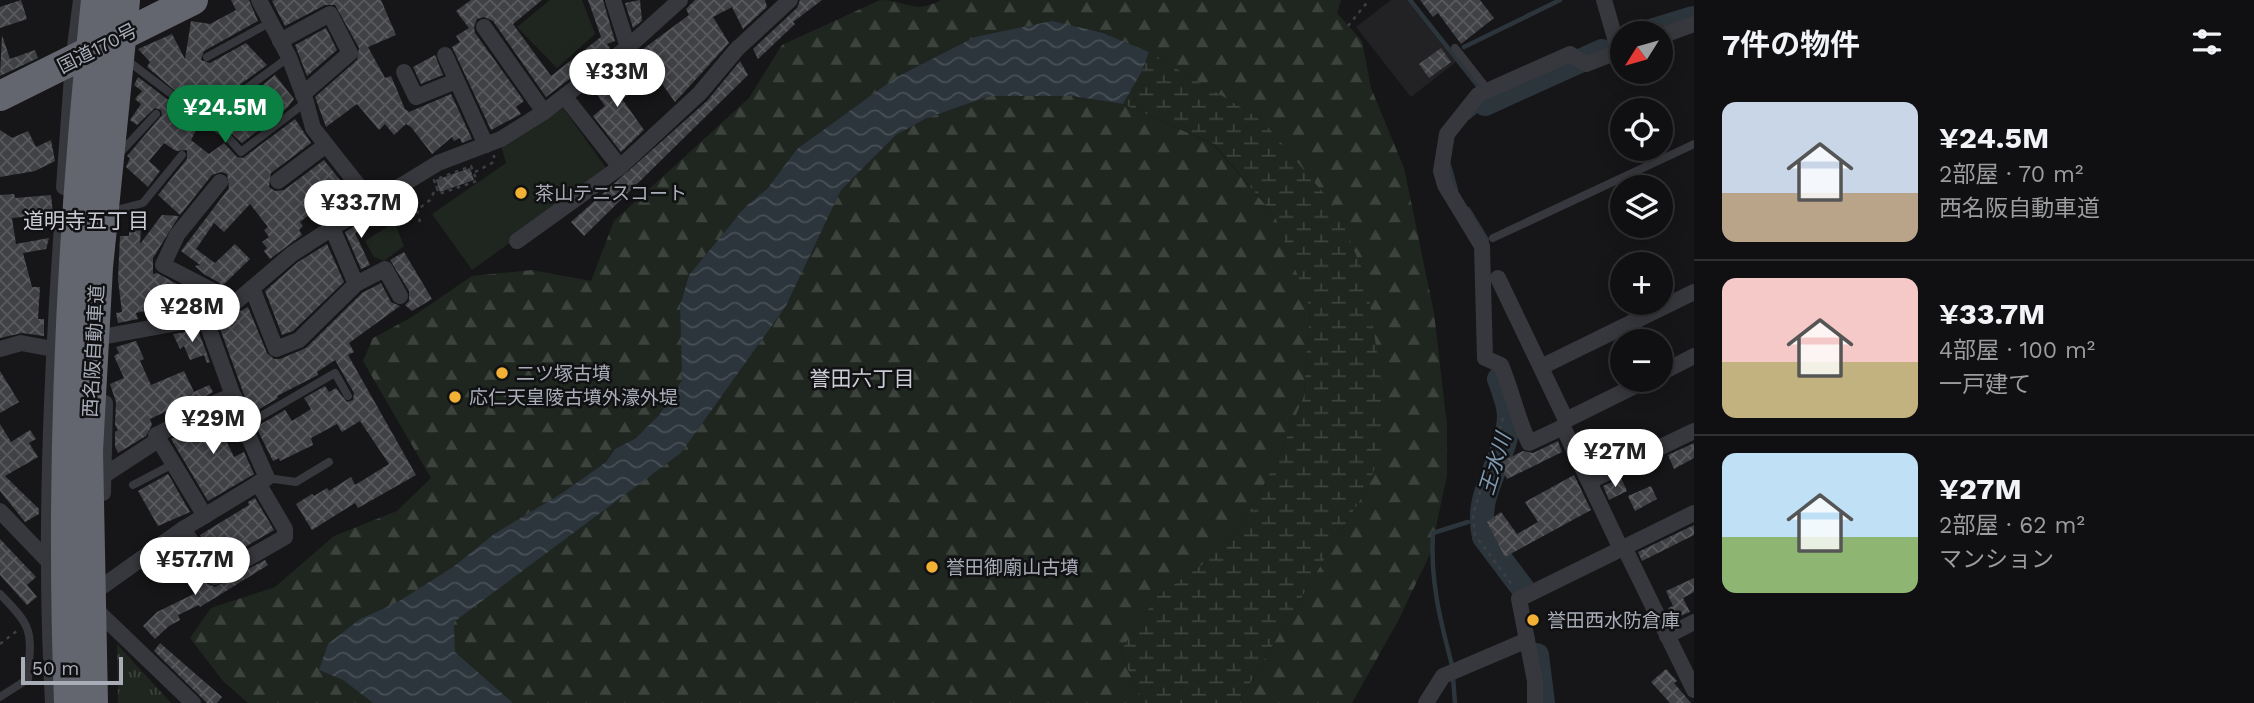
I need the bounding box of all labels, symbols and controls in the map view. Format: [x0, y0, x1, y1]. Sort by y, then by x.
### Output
street label: 国道170号 [53, 19, 141, 78]
north arrow [1610, 21, 1673, 84]
map controls [1610, 21, 1673, 392]
icon: filters [2188, 23, 2226, 61]
text: 7件の物件 [1722, 27, 1860, 62]
pin: ¥33M [576, 50, 658, 109]
text: ¥33M [585, 58, 649, 85]
pin: ¥24.5M [168, 86, 282, 145]
text: ¥24.5M [183, 94, 267, 121]
button: locate [1610, 98, 1673, 161]
text: ¥24.5M [1939, 120, 2049, 155]
icon: home [1778, 130, 1862, 214]
text: 2部屋 · 70 m² [1939, 161, 2083, 188]
button: layers [1610, 175, 1673, 238]
pin: ¥33.7M [304, 180, 418, 240]
place label: 茶山テニスコート [535, 182, 687, 205]
marker: 茶山テニスコート [513, 185, 529, 201]
text: ¥33.7M [320, 189, 402, 216]
text: 西名阪自動車道 [1939, 195, 2100, 222]
district label: 道明寺五丁目 [23, 208, 149, 233]
button: + [1610, 252, 1673, 315]
street label: 西名阪自動車道 [79, 284, 108, 418]
pin: ¥28M [151, 284, 233, 344]
text: ¥28M [160, 293, 224, 320]
text: ¥33.7M [1939, 296, 2045, 331]
icon: home [1778, 306, 1862, 390]
button: − [1610, 329, 1673, 392]
text: 4部屋 · 100 m² [1939, 337, 2095, 364]
place label: 二ツ塚古墳 [516, 362, 611, 385]
marker: 二ツ塚古墳 [494, 365, 510, 381]
district label: 誉田六丁目 [810, 366, 915, 391]
text: 一戸建て [1939, 371, 2031, 398]
place label: 応仁天皇陵古墳外濠外堤 [469, 386, 678, 409]
marker: 応仁天皇陵古墳外濠外堤 [447, 389, 463, 405]
pin: ¥29M [172, 396, 254, 456]
text: ¥29M [181, 405, 245, 432]
water label: 王水川 [1473, 428, 1516, 498]
pin: ¥27M [1574, 430, 1656, 489]
text: ¥27M [1583, 438, 1647, 465]
text: ¥27M [1939, 471, 2022, 506]
icon: home [1778, 481, 1862, 565]
text: 2部屋 · 62 m² [1939, 512, 2085, 539]
pin: ¥57.7M [138, 538, 252, 597]
text: ¥57.7M [156, 546, 234, 573]
text: マンション [1939, 546, 2054, 573]
place label: 誉田御廟山古墳 [946, 556, 1079, 579]
marker: 誉田御廟山古墳 [924, 559, 940, 575]
place label: 誉田西水防倉庫 [1547, 609, 1680, 632]
marker: 誉田西水防倉庫 [1525, 612, 1541, 628]
scale bar [21, 654, 122, 686]
text: 50 m [32, 657, 79, 680]

